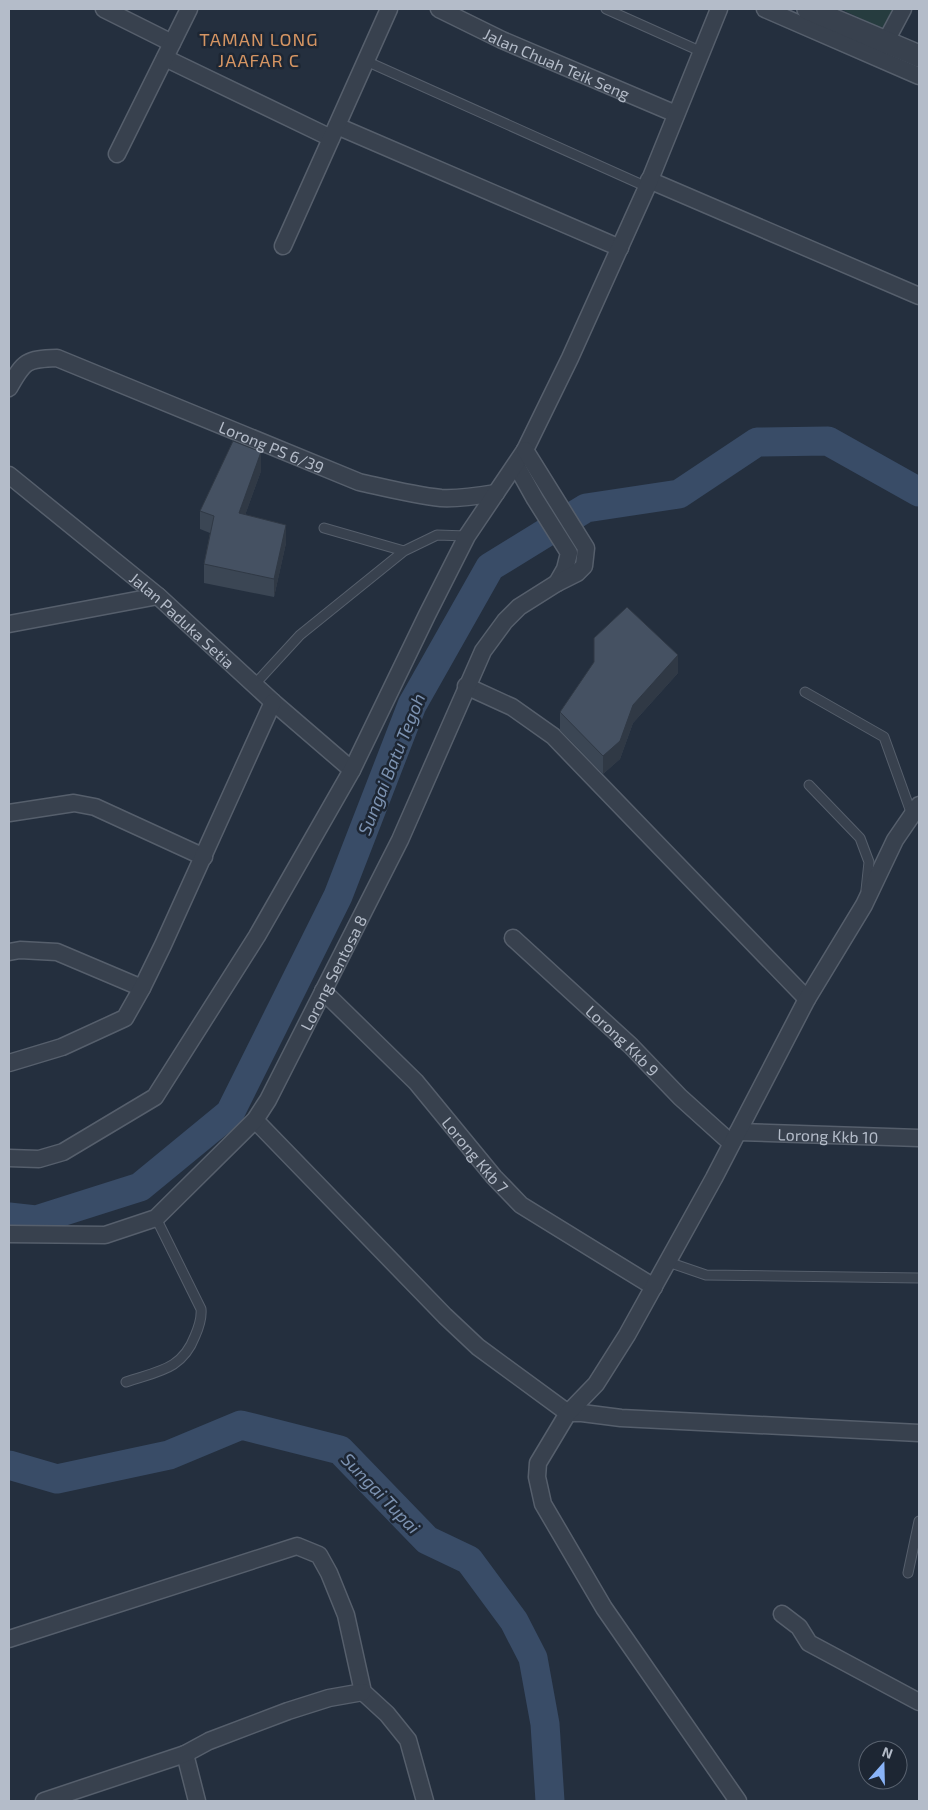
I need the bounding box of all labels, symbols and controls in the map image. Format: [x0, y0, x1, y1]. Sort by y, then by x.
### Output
street label: Jalan Chuah Teik Seng [481, 23, 633, 103]
district label: TAMAN LONG JAAFAR C [199, 28, 319, 71]
street label: Lorong PS 6/39 [217, 416, 327, 476]
street label: Jalan Paduka Setia [126, 568, 239, 672]
water label: Sungai Batu Tegoh [353, 690, 429, 838]
street label: Lorong Sentosa 8 [296, 912, 370, 1033]
street label: Lorong Kkb 9 [583, 1001, 663, 1079]
street label: Lorong Kkb 7 [439, 1113, 513, 1196]
street label: Lorong Kkb 10 [777, 1124, 879, 1146]
water label: Sungai Tupai [337, 1448, 425, 1538]
north arrow [858, 1740, 908, 1790]
text: N [880, 1743, 895, 1762]

